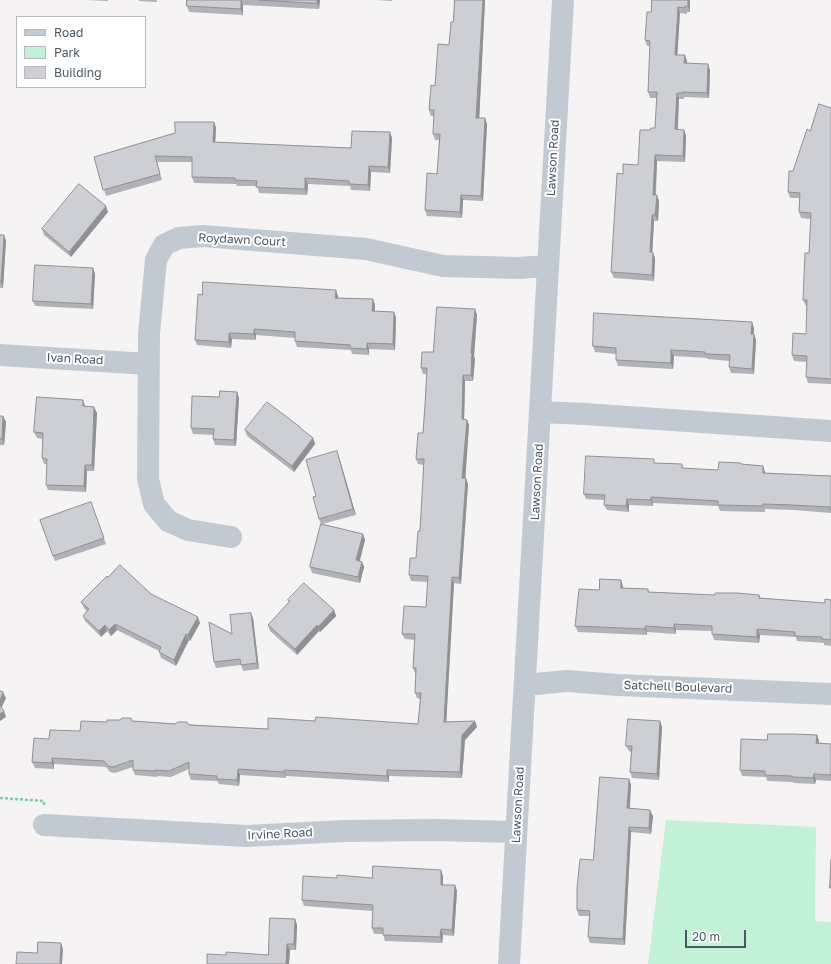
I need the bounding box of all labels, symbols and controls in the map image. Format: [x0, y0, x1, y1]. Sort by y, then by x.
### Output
legend [16, 16, 146, 88]
text: Road [54, 25, 83, 40]
text: Park [54, 45, 80, 60]
text: Building [54, 65, 102, 80]
street label: Lawson Road [544, 119, 562, 197]
street label: Roydawn Court [198, 231, 286, 249]
street label: Ivan Road [46, 350, 104, 368]
street label: Lawson Road [528, 443, 546, 521]
street label: Satchell Boulevard [623, 678, 733, 696]
street label: Lawson Road [509, 766, 527, 844]
street label: Irvine Road [247, 825, 313, 843]
scale bar [687, 922, 748, 948]
text: 20 m [692, 929, 720, 944]

